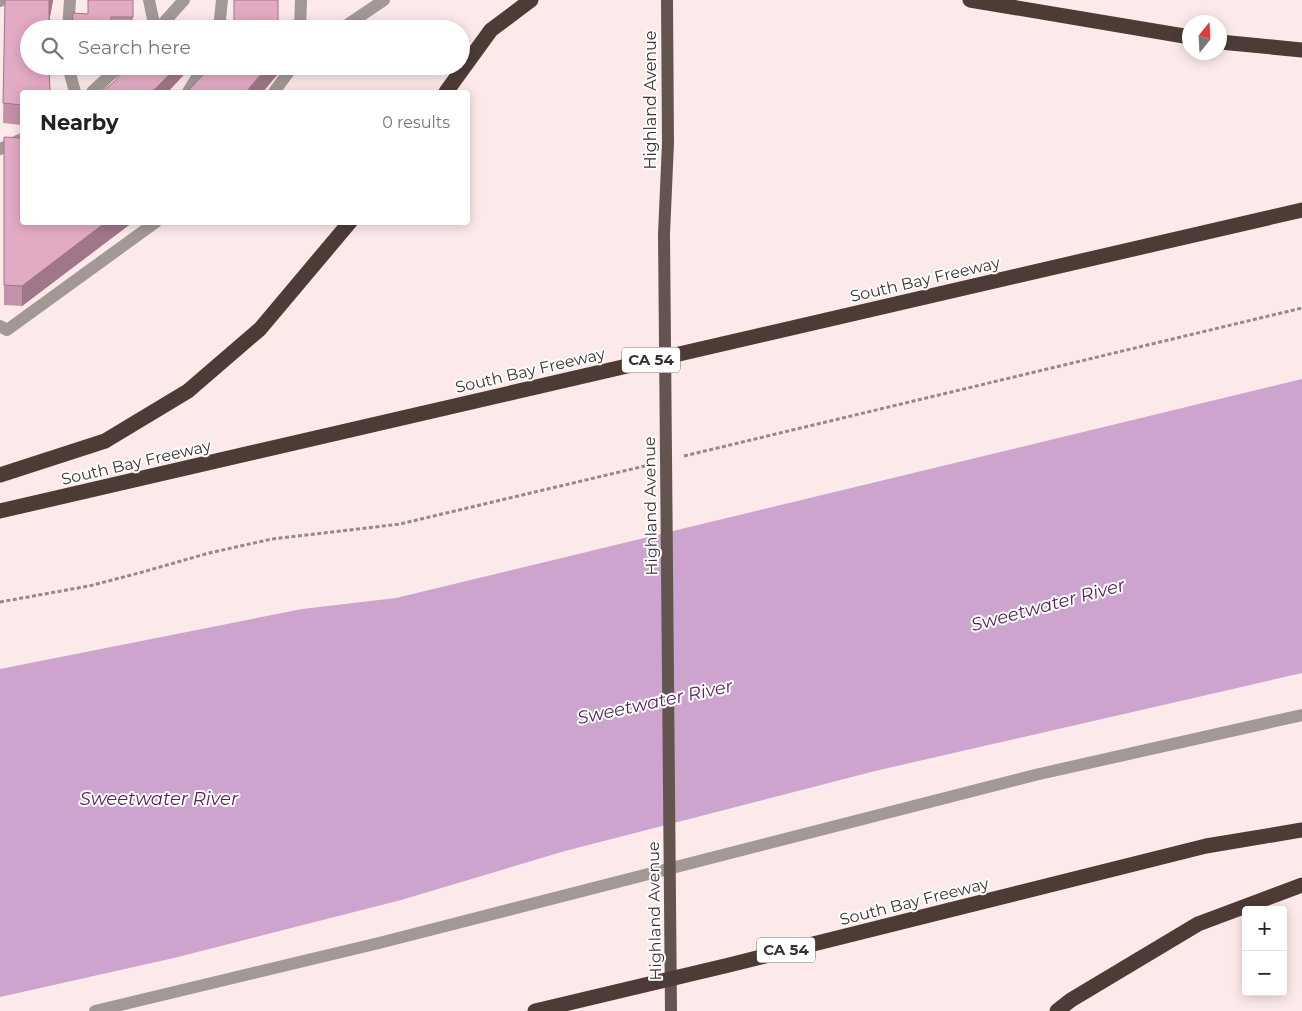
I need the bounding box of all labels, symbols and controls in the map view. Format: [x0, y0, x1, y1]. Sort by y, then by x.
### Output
north arrow [1182, 15, 1227, 60]
search box [20, 20, 470, 75]
street label: Highland Avenue [641, 30, 660, 170]
icon: search [38, 34, 66, 62]
text: Search here [78, 36, 191, 59]
text: Nearby [40, 110, 119, 135]
text: 0 results [382, 113, 450, 132]
street label: South Bay Freeway [848, 253, 1002, 306]
street label: South Bay Freeway [453, 344, 607, 397]
road number: CA 54 [622, 348, 680, 372]
street label: South Bay Freeway [59, 436, 213, 489]
street label: Highland Avenue [640, 436, 661, 576]
water label: Sweetwater River [969, 574, 1128, 636]
water label: Sweetwater River [575, 675, 735, 729]
water label: Sweetwater River [80, 788, 239, 810]
street label: Highland Avenue [644, 841, 665, 981]
street label: South Bay Freeway [838, 874, 991, 929]
map controls [1242, 906, 1287, 996]
button: + [1242, 906, 1287, 951]
road number: CA 54 [757, 938, 815, 962]
button: − [1242, 951, 1287, 996]

